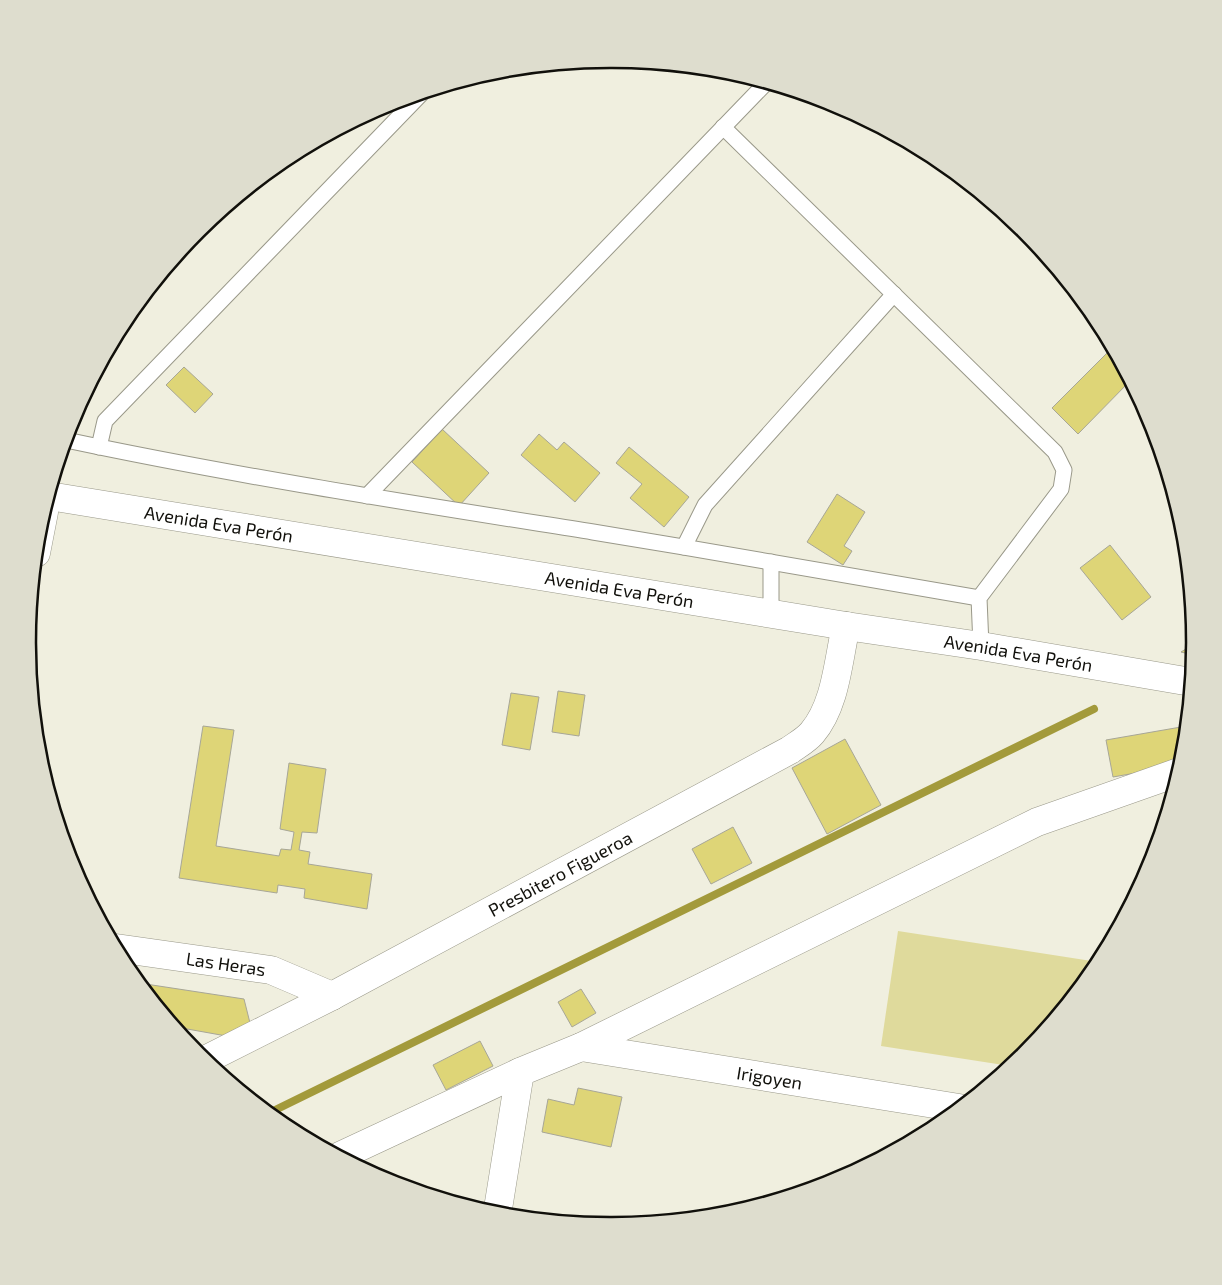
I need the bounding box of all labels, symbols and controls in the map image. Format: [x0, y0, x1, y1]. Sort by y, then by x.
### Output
street label: Avenida Eva Perón [143, 501, 295, 547]
street label: Avenida Eva Perón [543, 566, 695, 612]
street label: Avenida Eva Perón [943, 630, 1094, 676]
street label: Presbitero Figueroa [484, 826, 636, 921]
street label: Las Heras [185, 947, 267, 980]
street label: Irigoyen [735, 1061, 804, 1094]

